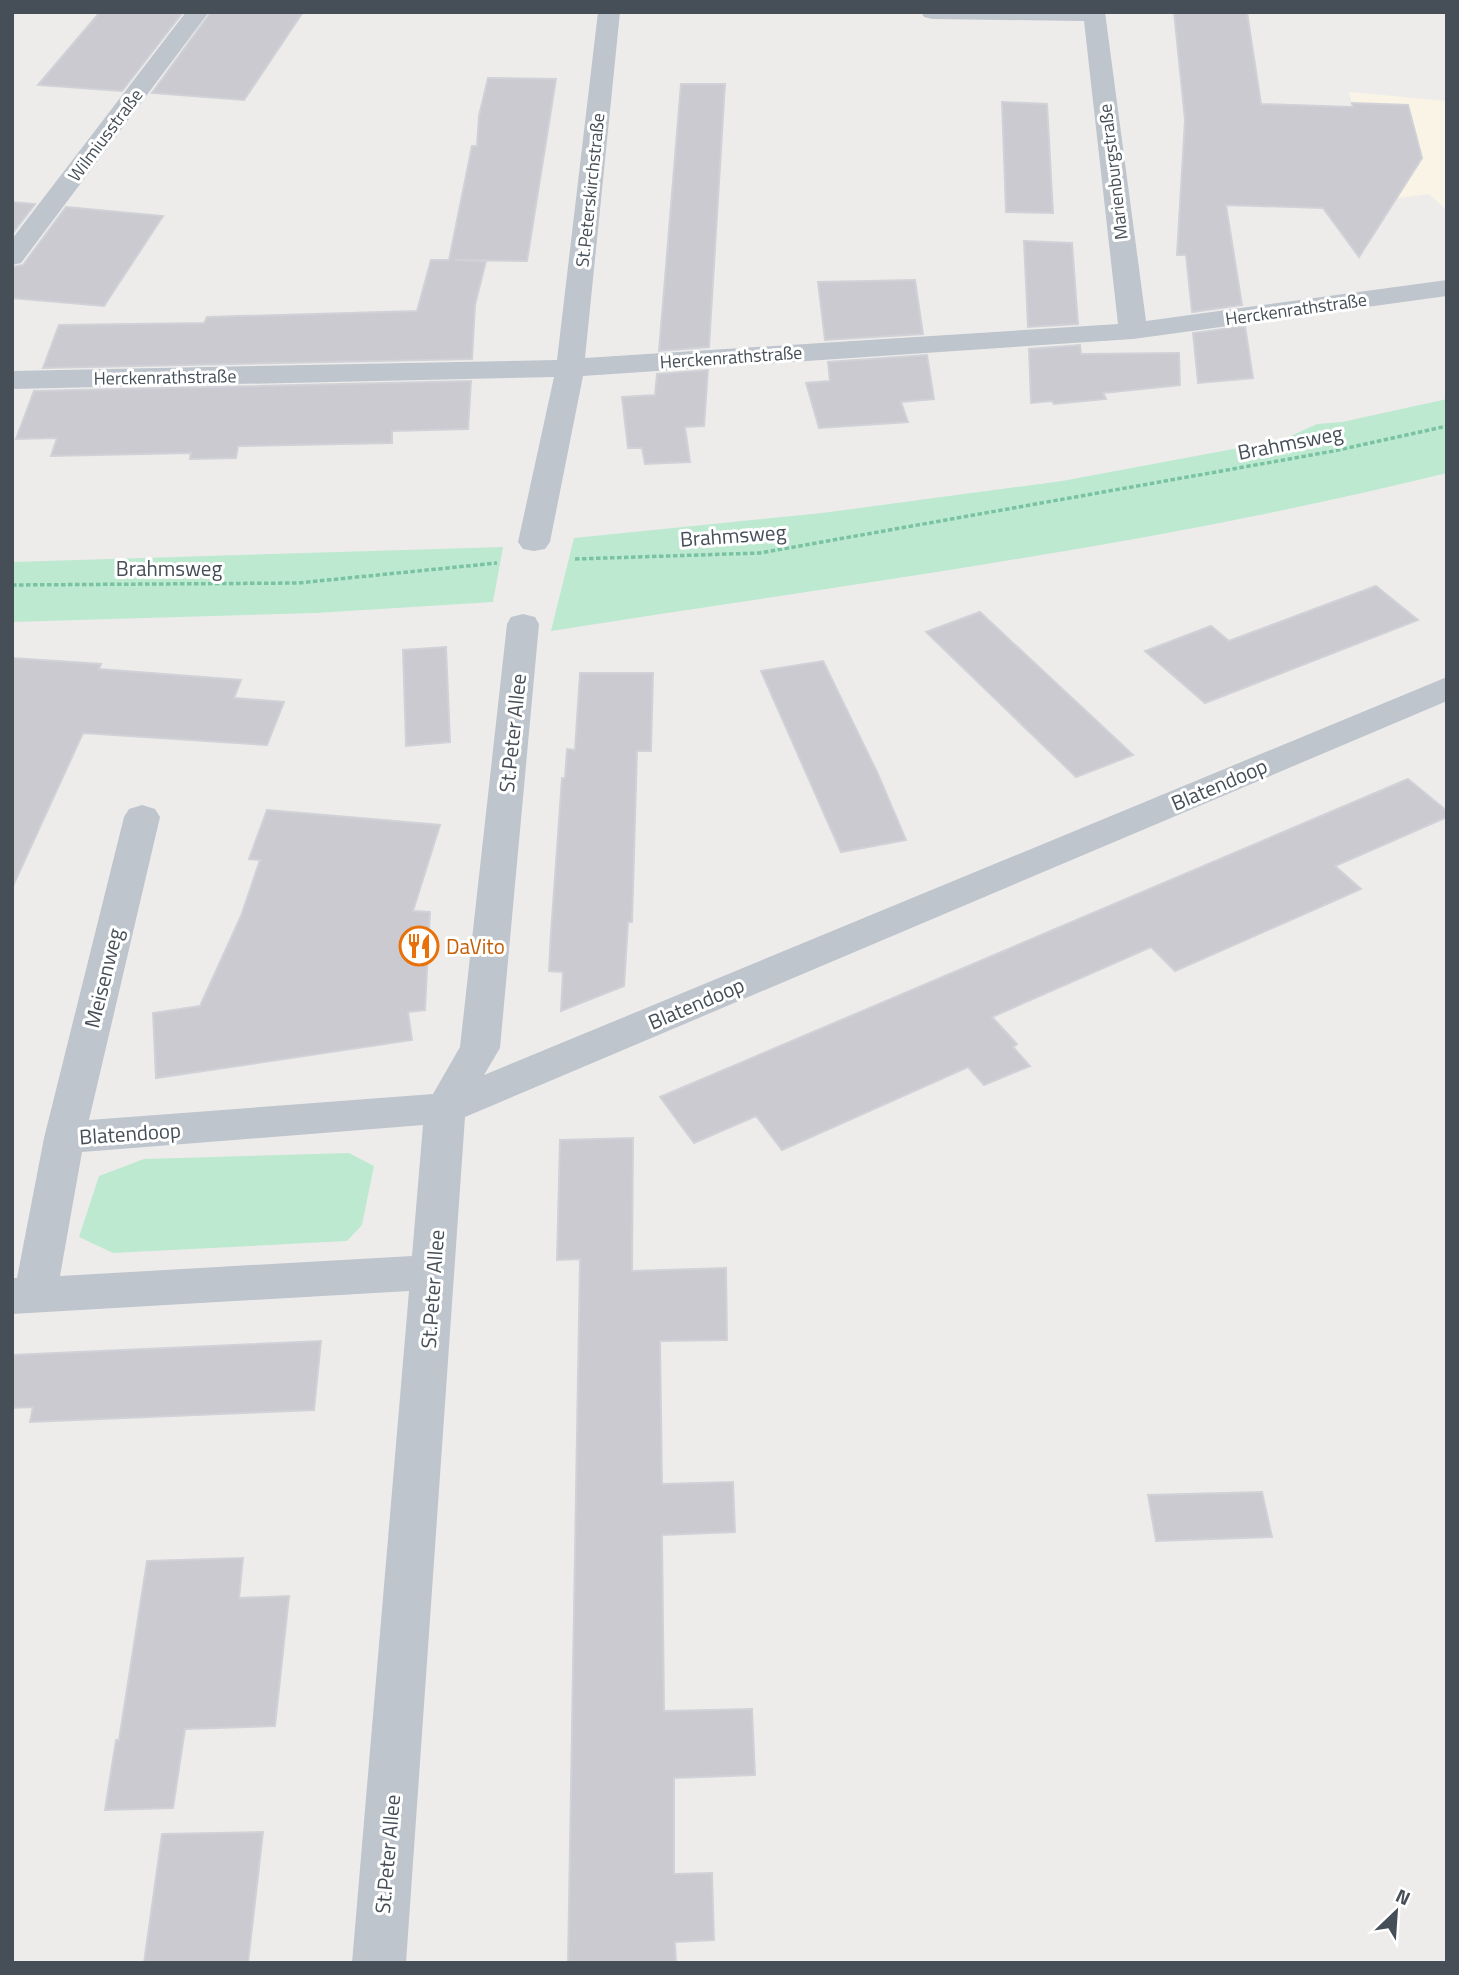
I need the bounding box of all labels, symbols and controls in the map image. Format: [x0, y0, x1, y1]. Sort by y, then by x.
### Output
street label: Wilmiusstraße [61, 83, 149, 187]
street label: Marienburgstraße [1091, 102, 1135, 242]
street label: St.Peterskirchstraße [568, 112, 612, 268]
street label: Herckenrathstraße [1223, 286, 1369, 332]
street label: Herckenrathstraße [659, 339, 803, 375]
street label: Herckenrathstraße [93, 362, 237, 392]
street label: Brahmsweg [1235, 416, 1346, 468]
street label: Brahmsweg [679, 515, 787, 555]
street label: Brahmsweg [116, 552, 222, 584]
street label: St.Peter Allee [490, 672, 534, 794]
street label: Blatendoop [1166, 749, 1272, 819]
street label: Meisenweg [75, 925, 131, 1031]
restaurant icon: DaVito [398, 925, 440, 967]
place label: DaVito [446, 930, 505, 962]
street label: Blatendoop [643, 968, 749, 1038]
street label: Blatendoop [78, 1113, 182, 1153]
street label: St.Peter Allee [412, 1228, 452, 1350]
street label: St.Peter Allee [366, 1793, 408, 1915]
north arrow [1361, 1877, 1431, 1947]
text: N [1391, 1880, 1415, 1912]

